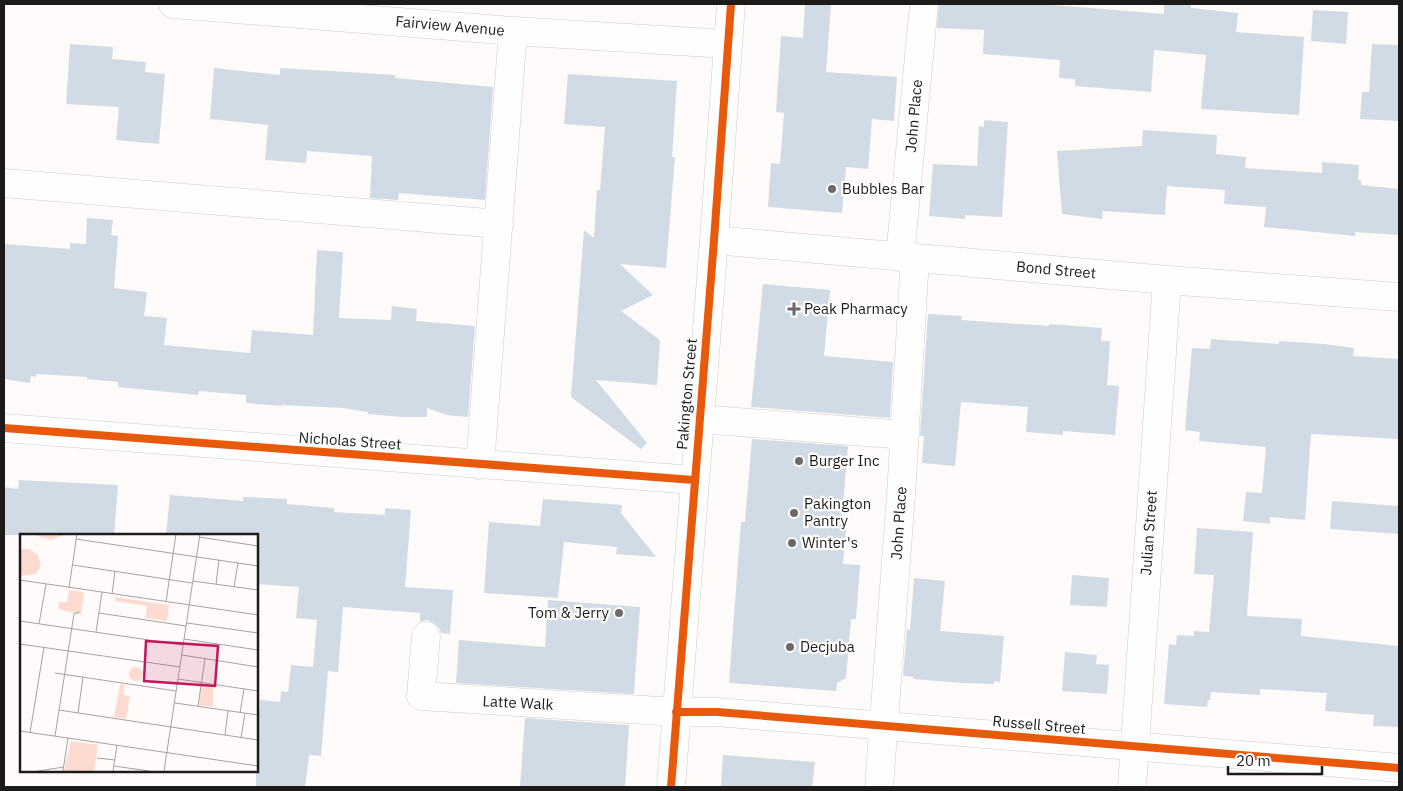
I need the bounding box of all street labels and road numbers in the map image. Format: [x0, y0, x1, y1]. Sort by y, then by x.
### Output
street label: Fairview Avenue [395, 11, 505, 40]
street label: John Place [901, 79, 926, 153]
street label: Bond Street [1015, 257, 1097, 282]
street label: Pakington Street [672, 337, 701, 451]
street label: Nicholas Street [298, 427, 402, 454]
street label: John Place [886, 486, 911, 560]
street label: Julian Street [1136, 490, 1161, 576]
street label: Latte Walk [482, 691, 554, 714]
street label: Russell Street [992, 711, 1087, 738]

